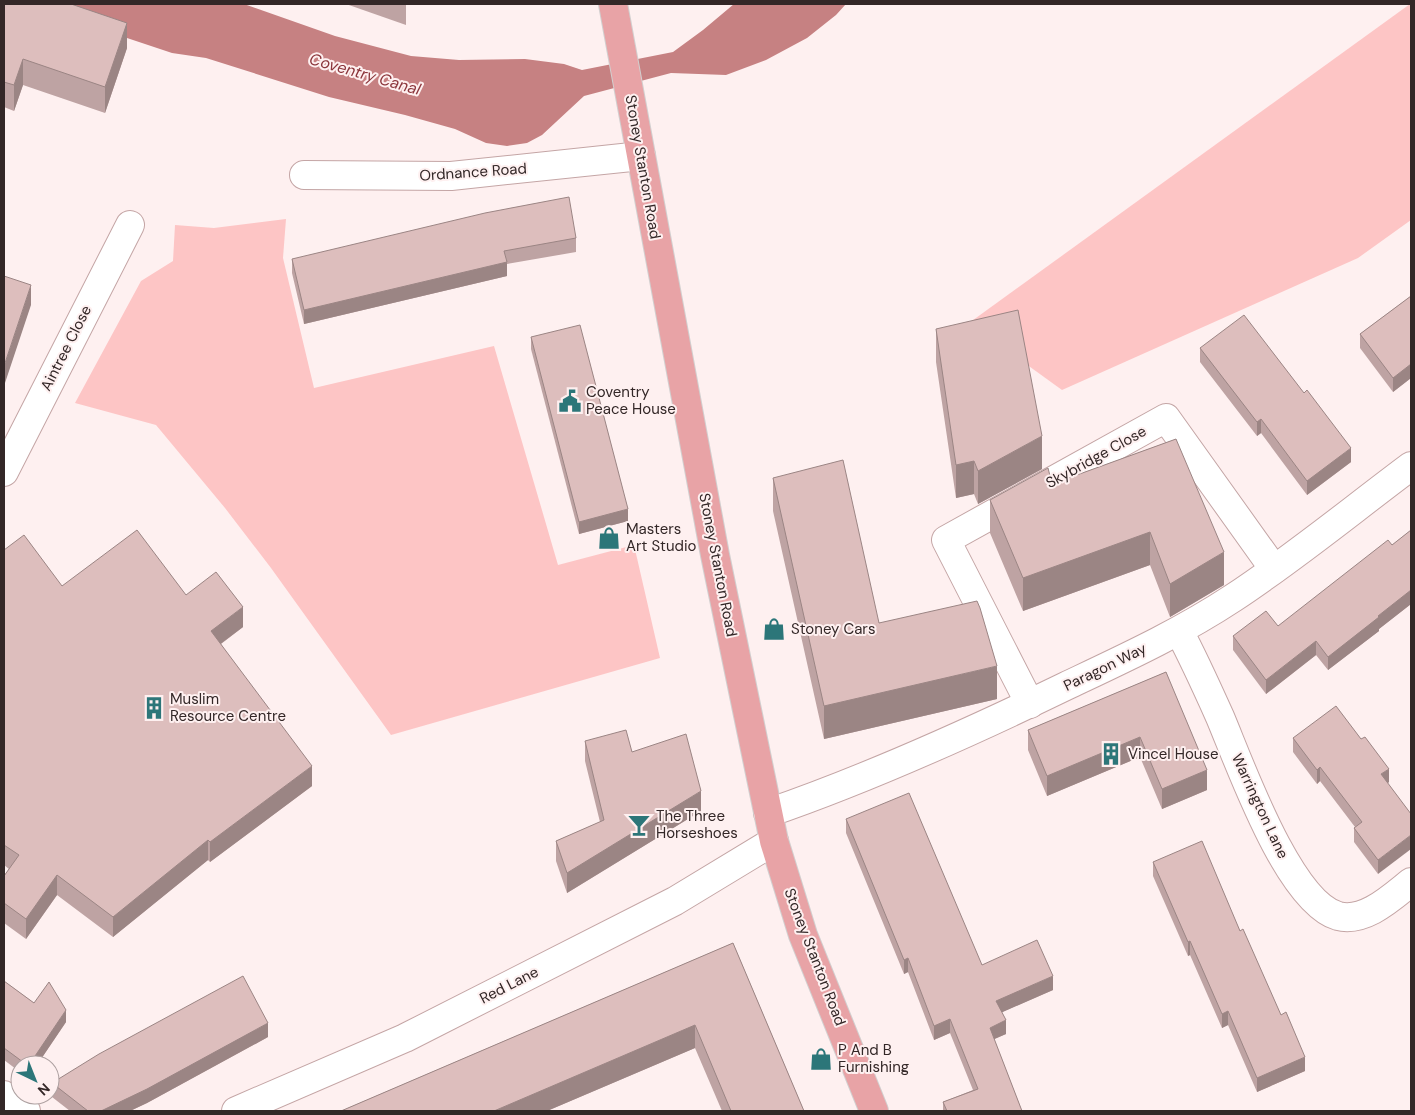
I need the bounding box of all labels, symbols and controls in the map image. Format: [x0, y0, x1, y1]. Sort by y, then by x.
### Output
water label: Coventry Canal [307, 48, 423, 100]
street label: Stoney Stanton Road [620, 93, 666, 241]
street label: Ordnance Road [419, 158, 527, 186]
street label: Aintree Close [36, 302, 96, 394]
place label: Coventry Peace House [586, 382, 676, 419]
public building icon: Coventry Peace House [557, 388, 583, 414]
street label: Skybridge Close [1042, 421, 1150, 493]
street label: Stoney Stanton Road [694, 491, 742, 639]
place label: Masters Art Studio [626, 519, 697, 556]
shop icon: Masters Art Studio [596, 525, 622, 551]
shop icon: Stoney Cars [761, 616, 787, 642]
place label: Stoney Cars [791, 619, 875, 639]
street label: Paragon Way [1060, 638, 1150, 696]
place label: Muslim Resource Centre [170, 689, 286, 726]
building icon: Muslim Resource Centre [141, 695, 167, 721]
building icon: Vincel House [1098, 741, 1124, 767]
place label: Vincel House [1128, 744, 1218, 764]
street label: Warrington Lane [1227, 750, 1293, 862]
place label: The Three Horseshoes [656, 806, 738, 843]
bar icon: The Three Horseshoes [626, 812, 652, 838]
street label: Stoney Stanton Road [780, 885, 850, 1029]
street label: Red Lane [476, 962, 542, 1008]
place label: P And B Furnishing [838, 1040, 909, 1077]
shop icon: P And B Furnishing [808, 1046, 834, 1072]
north arrow [10, 1055, 60, 1105]
text: N [34, 1079, 54, 1100]

